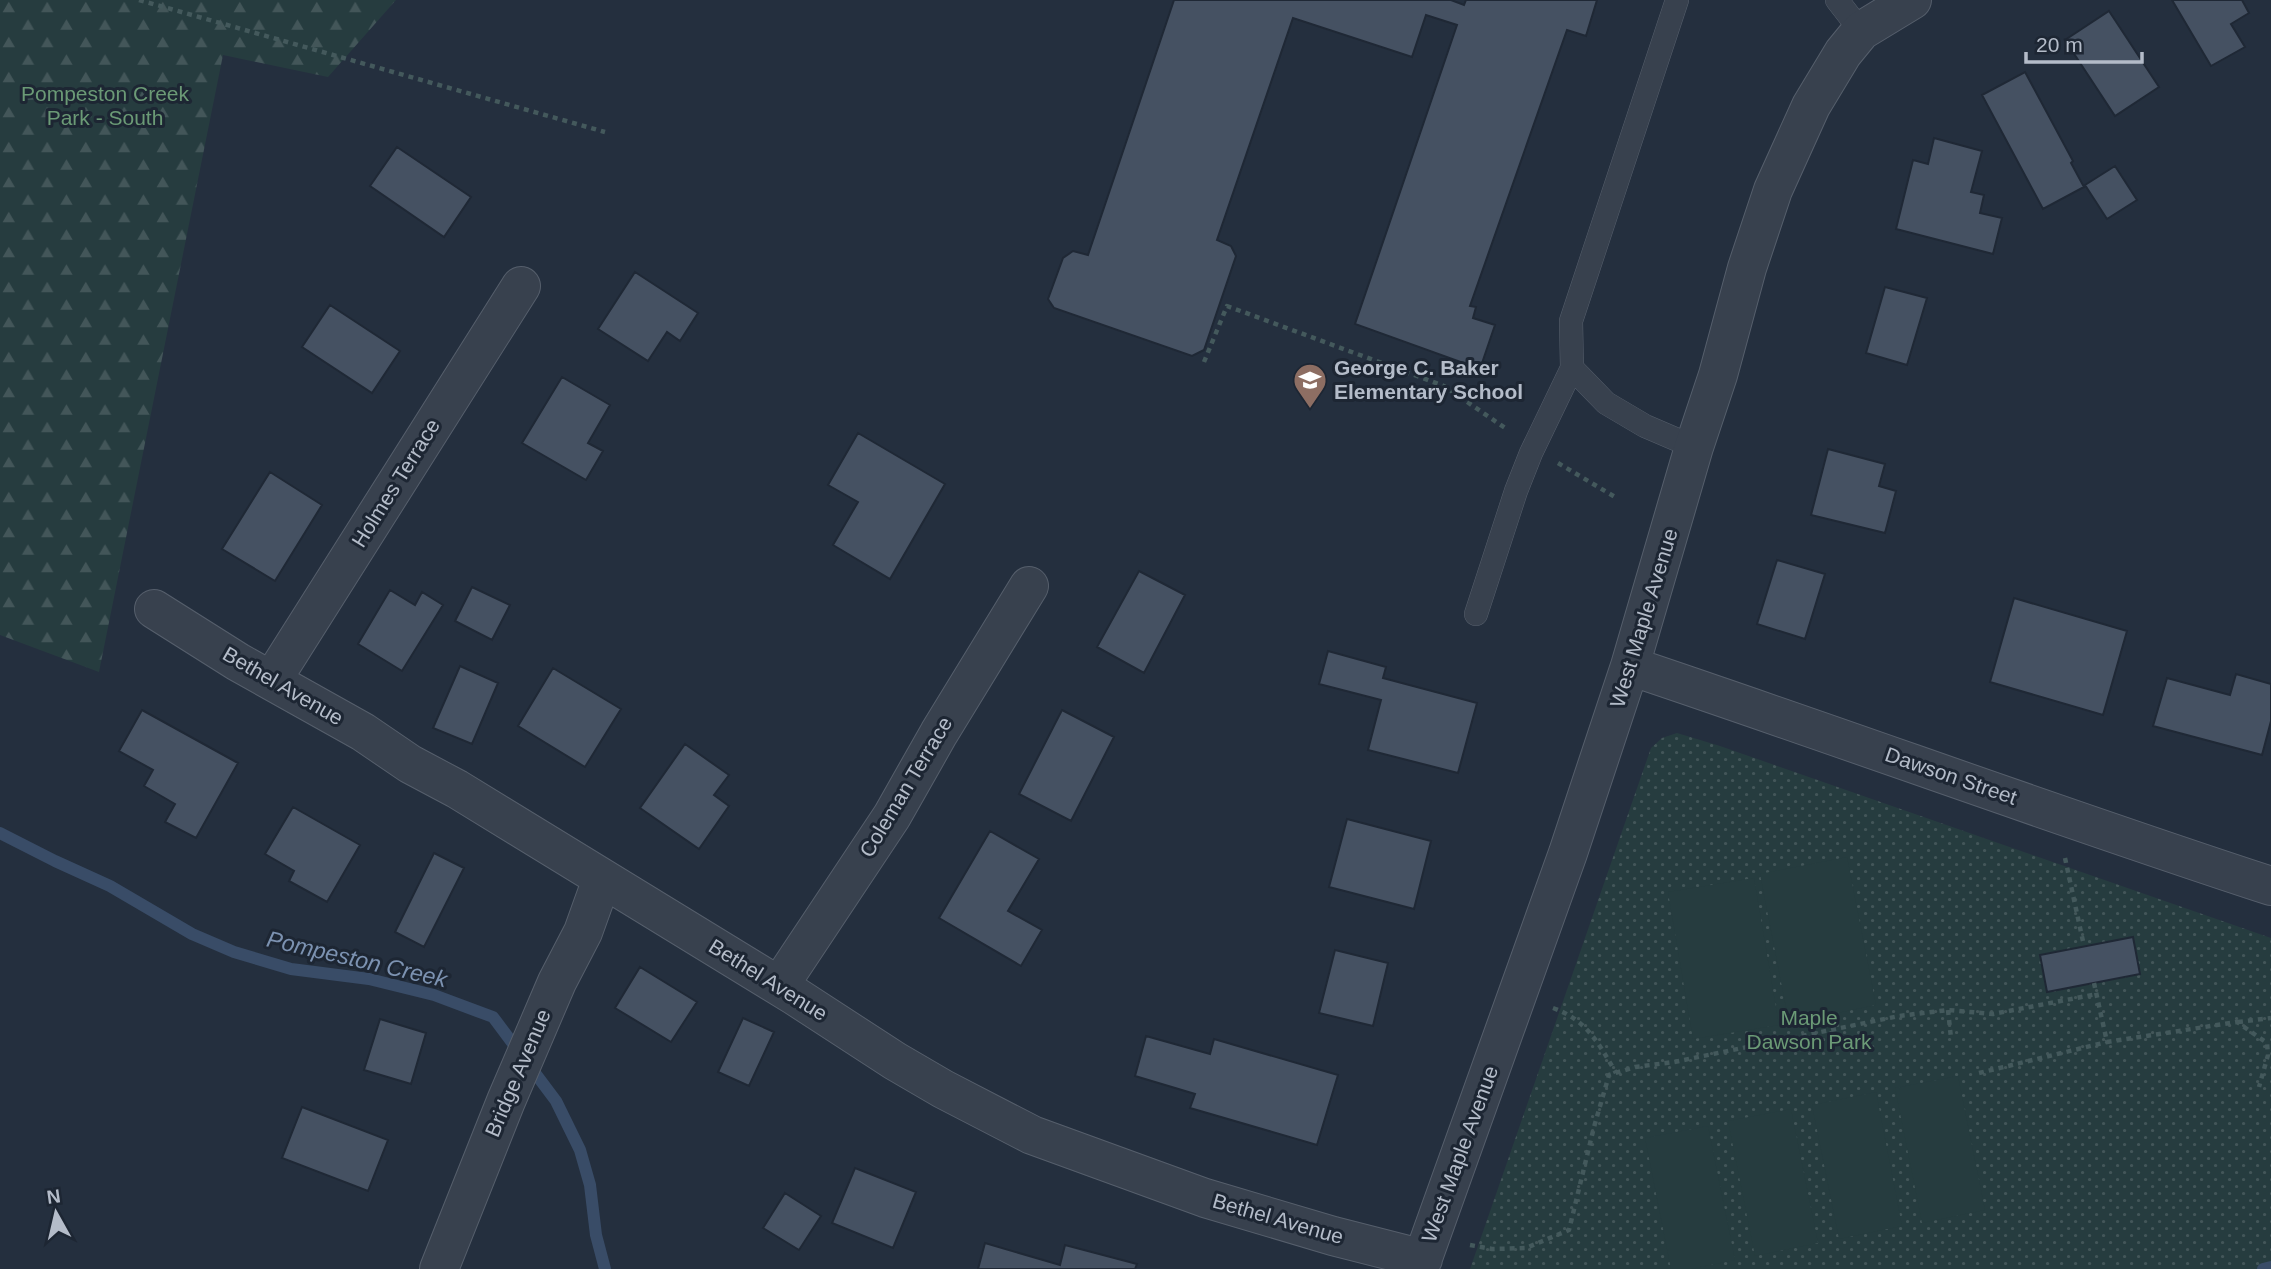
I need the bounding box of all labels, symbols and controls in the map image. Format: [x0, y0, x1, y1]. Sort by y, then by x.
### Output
scale bar [2026, 21, 2142, 65]
text: 20 m [2036, 33, 2083, 56]
park label: Pompeston Creek Park - South [21, 82, 190, 129]
place label: George C. Baker Elementary School [1334, 356, 1523, 403]
school or university icon: George C. Baker Elementary School [1291, 361, 1329, 410]
street label: Holmes Terrace [347, 414, 444, 551]
street label: West Maple Avenue [1605, 526, 1682, 710]
street label: Bethel Avenue [219, 642, 347, 729]
street label: Coleman Terrace [855, 712, 957, 861]
street label: Dawson Street [1882, 742, 2020, 809]
water label: Pompeston Creek [264, 926, 451, 993]
street label: Bethel Avenue [705, 934, 832, 1025]
street label: Bridge Avenue [480, 1006, 555, 1140]
park label: Maple Dawson Park [1747, 1006, 1872, 1053]
street label: West Maple Avenue [1417, 1062, 1502, 1245]
north arrow [21, 1178, 91, 1248]
text: N [45, 1185, 62, 1208]
street label: Bethel Avenue [1210, 1189, 1346, 1248]

